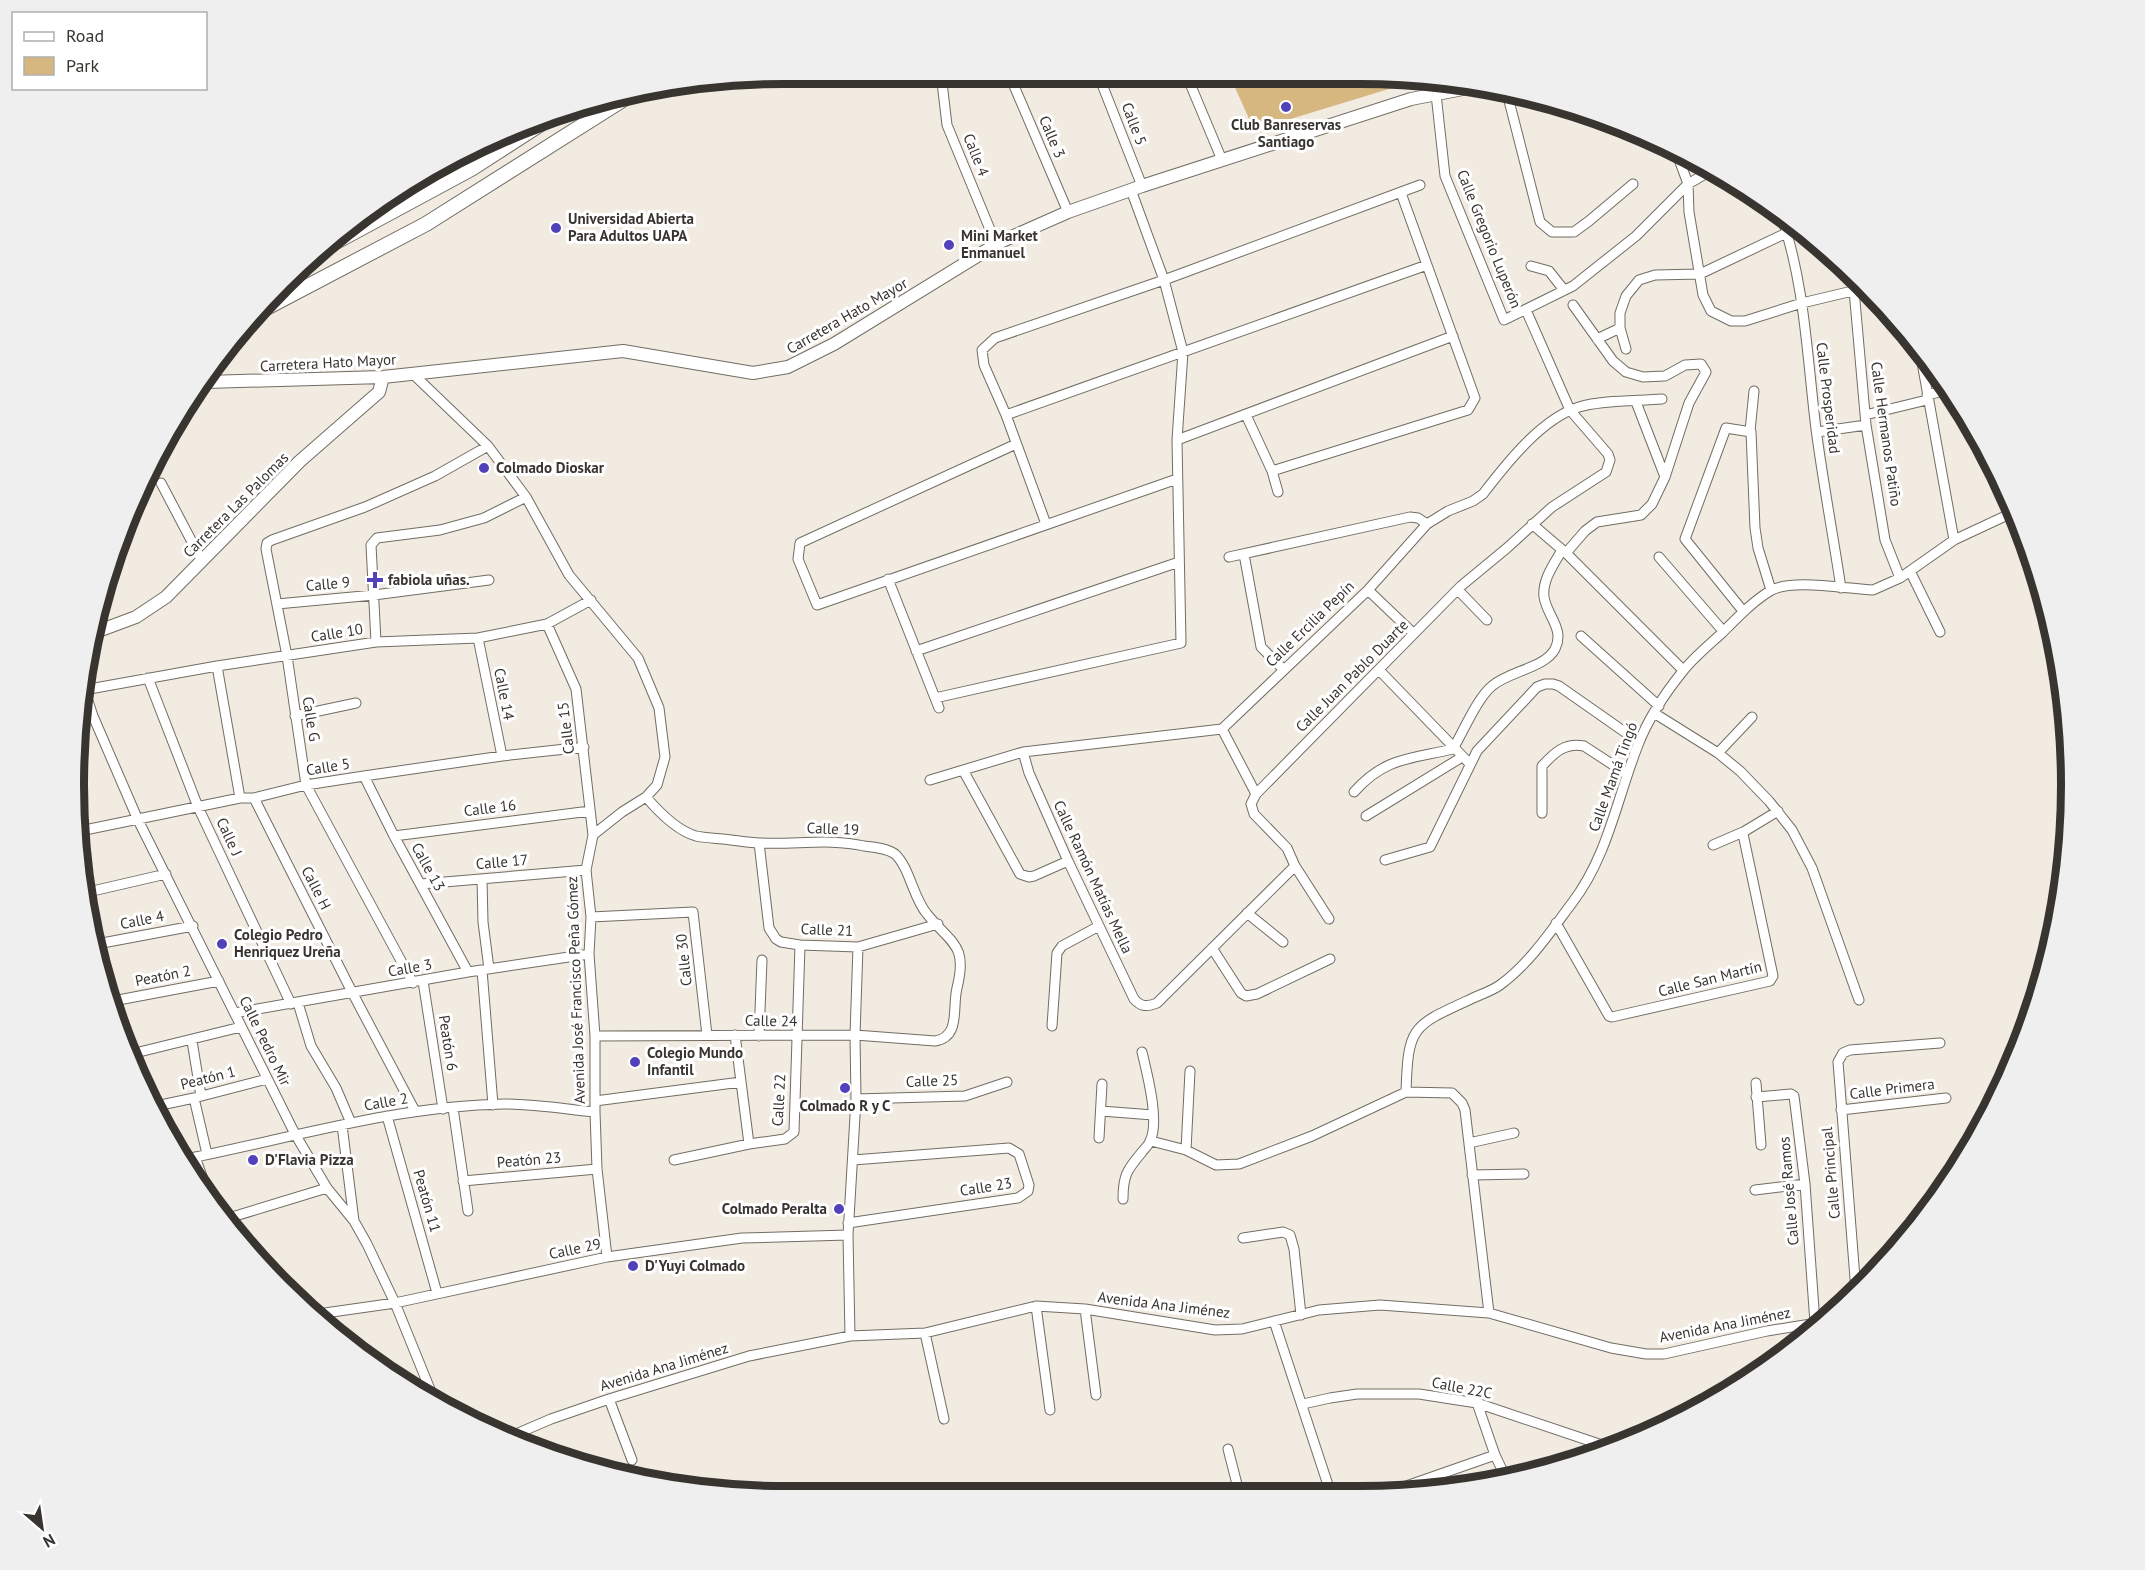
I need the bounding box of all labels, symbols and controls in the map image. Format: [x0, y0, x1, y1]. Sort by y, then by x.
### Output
legend [12, 12, 207, 90]
text: Road [66, 24, 104, 47]
text: Park [66, 54, 99, 77]
street label: Calle 5 [1118, 100, 1151, 148]
marker: Club Banreservas Santiago [1279, 100, 1293, 114]
street label: Calle 3 [1035, 113, 1070, 161]
place label: Club Banreservas Santiago [1231, 115, 1341, 151]
street label: Calle 4 [959, 131, 994, 179]
street label: Calle Gregorio Luperón [1453, 167, 1526, 311]
place label: Universidad Abierta Para Adultos UAPA [568, 209, 694, 245]
marker: Universidad Abierta Para Adultos UAPA [549, 221, 563, 235]
place label: Mini Market Enmanuel [961, 226, 1039, 262]
marker: Mini Market Enmanuel [942, 238, 956, 252]
street label: Carretera Hato Mayor [783, 273, 911, 358]
street label: Calle Prosperidad [1812, 341, 1845, 455]
street label: Carretera Hato Mayor [259, 349, 397, 376]
street label: Calle Hermanos Patiño [1867, 360, 1906, 507]
street label: Carretera Las Palomas [179, 448, 292, 561]
place label: Colmado Dioskar [496, 458, 605, 477]
marker: Colmado Dioskar [477, 461, 491, 475]
place label: fabiola uñas. [388, 570, 470, 589]
marker: fabiola uñas. [366, 571, 384, 589]
street label: Calle 9 [305, 572, 351, 595]
street label: Calle Ercilia Pepín [1261, 577, 1358, 671]
street label: Calle Juan Pablo Duarte [1291, 615, 1412, 736]
street label: Calle 10 [310, 619, 364, 646]
street label: Calle 14 [490, 666, 519, 721]
street label: Calle G [299, 695, 324, 743]
street label: Calle 15 [553, 701, 578, 755]
street label: Calle Mamá Tingó [1584, 719, 1641, 834]
street label: Calle 5 [305, 754, 351, 779]
street label: Calle 16 [463, 795, 517, 820]
street label: Calle Ramón Matías Mella [1050, 797, 1137, 956]
street label: Calle J [212, 814, 247, 859]
street label: Calle 19 [806, 818, 860, 839]
street label: Calle 13 [407, 839, 449, 894]
street label: Calle 17 [475, 850, 529, 873]
street label: Calle H [297, 863, 335, 913]
street label: Avenida José Francisco Peña Gómez [562, 876, 589, 1104]
street label: Calle 4 [118, 906, 165, 933]
street label: Calle 21 [800, 919, 854, 940]
place label: Colegio Pedro Henriquez Ureña [234, 925, 341, 961]
street label: Calle 30 [671, 933, 696, 987]
marker: Colegio Pedro Henriquez Ureña [215, 937, 229, 951]
street label: Calle 3 [386, 954, 433, 981]
street label: Calle San Martín [1656, 956, 1764, 1001]
street label: Peatón 2 [133, 961, 192, 990]
street label: Calle Pedro Mir [235, 993, 295, 1089]
street label: Calle 24 [745, 1011, 797, 1030]
street label: Peatón 6 [435, 1014, 462, 1072]
place label: Colegio Mundo Infantil [647, 1043, 743, 1079]
marker: Colegio Mundo Infantil [628, 1055, 642, 1069]
street label: Peatón 1 [178, 1061, 237, 1094]
street label: Calle 25 [905, 1070, 959, 1091]
street label: Calle 22 [768, 1073, 789, 1127]
street label: Calle Primera [1848, 1074, 1936, 1103]
marker: Colmado R y C [838, 1081, 852, 1095]
street label: Calle 2 [362, 1088, 409, 1115]
place label: Colmado R y C [800, 1096, 891, 1115]
street label: Calle Principal [1817, 1126, 1844, 1220]
street label: Calle José Ramos [1774, 1136, 1803, 1246]
street label: Peatón 23 [496, 1147, 562, 1172]
place label: D'Flavia Pizza [265, 1150, 354, 1169]
marker: D'Flavia Pizza [246, 1153, 260, 1167]
street label: Peatón 11 [409, 1167, 445, 1234]
street label: Calle 23 [959, 1173, 1013, 1200]
place label: Colmado Peralta [722, 1199, 827, 1218]
marker: Colmado Peralta [832, 1202, 846, 1216]
street label: Calle 29 [547, 1234, 603, 1263]
place label: D'Yuyi Colmado [645, 1256, 745, 1275]
marker: D'Yuyi Colmado [626, 1259, 640, 1273]
street label: Avenida Ana Jiménez [1097, 1287, 1231, 1322]
street label: Avenida Ana Jiménez [1658, 1302, 1792, 1347]
street label: Avenida Ana Jiménez [597, 1338, 730, 1395]
street label: Calle 22C [1430, 1372, 1494, 1403]
north arrow [12, 1498, 72, 1558]
text: N [40, 1530, 59, 1552]

